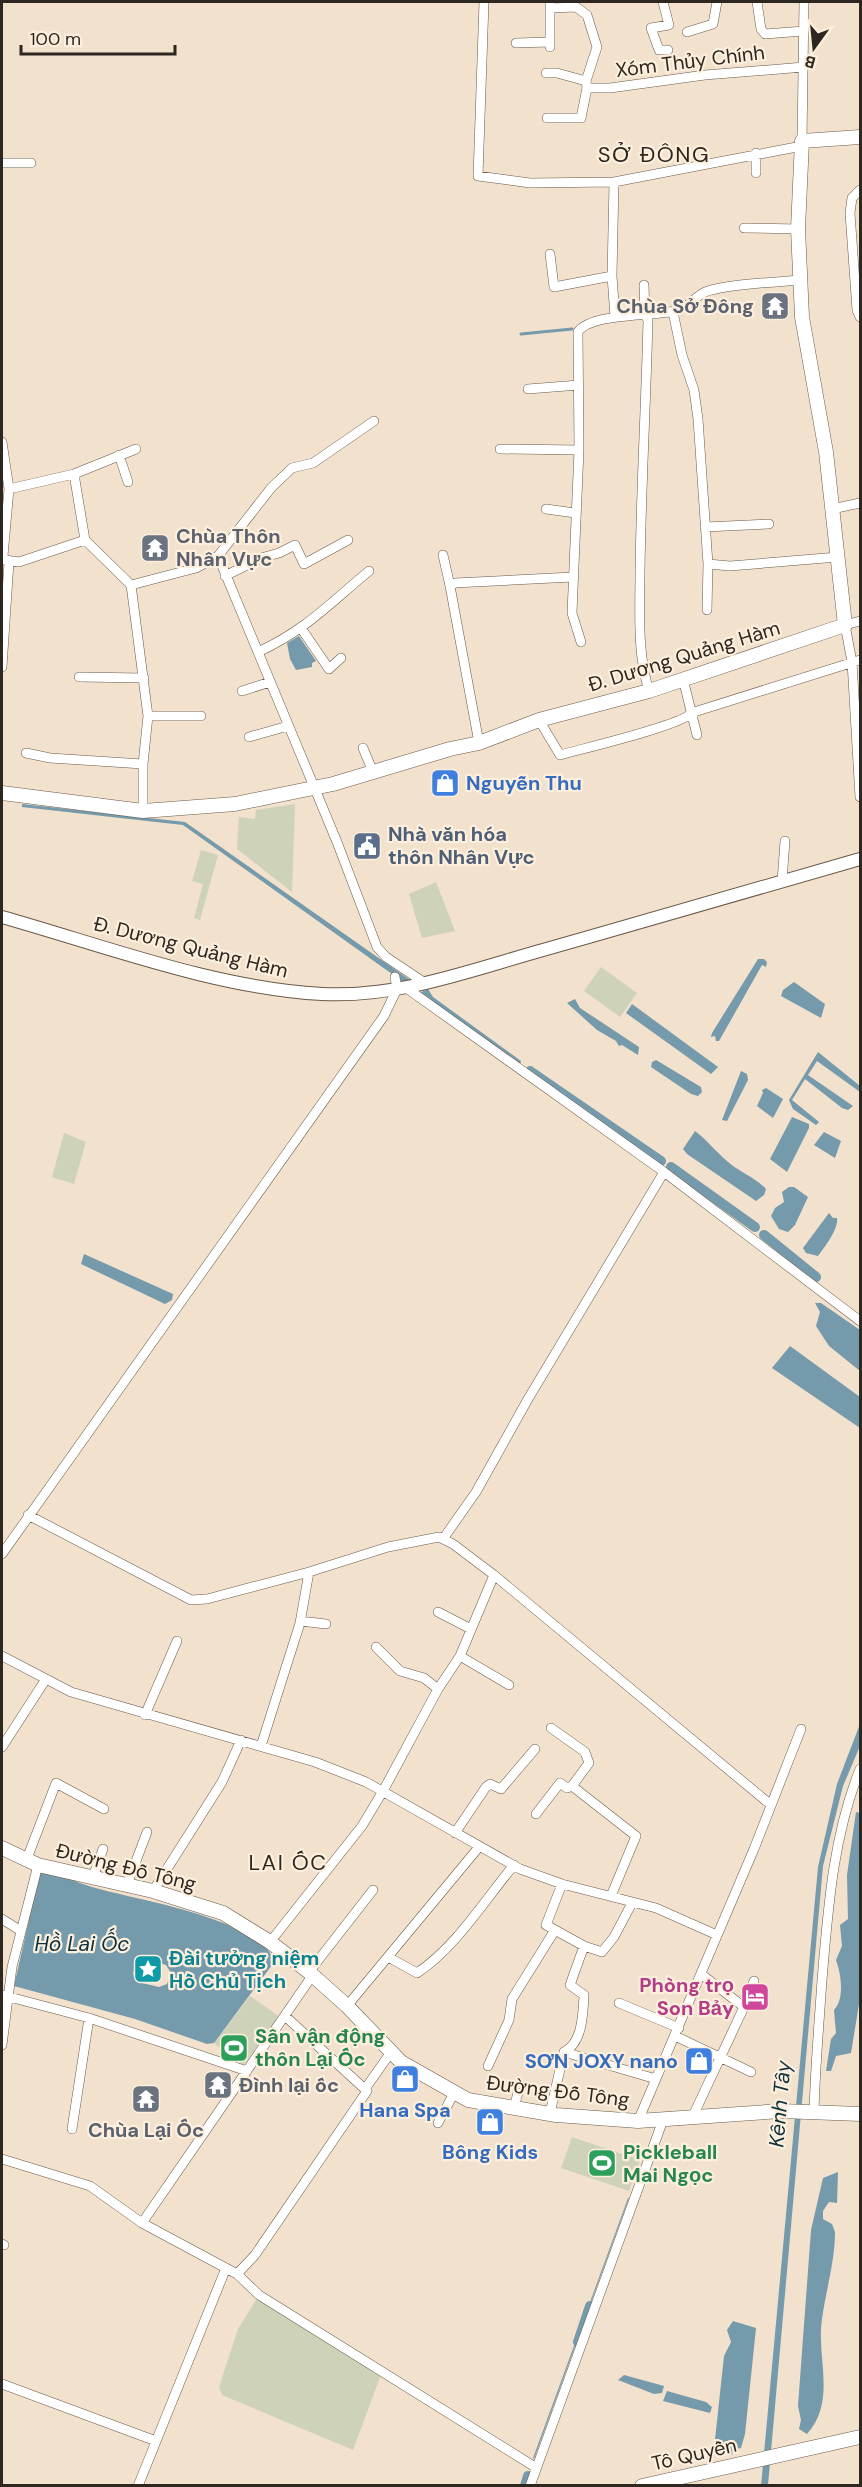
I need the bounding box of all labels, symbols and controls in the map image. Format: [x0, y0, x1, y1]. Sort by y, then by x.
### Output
scale bar [21, 18, 176, 56]
north arrow [784, 18, 844, 78]
text: 100 m [30, 27, 81, 51]
street label: Xóm Thủy Chính [614, 39, 766, 83]
text: B [803, 51, 818, 73]
district label: SỞ ĐÔNG [598, 140, 710, 169]
temple icon: Chùa Sở Đông [759, 290, 791, 322]
place label: Chùa Sở Đông [616, 293, 754, 319]
place label: Chùa Thôn Nhân Vực [176, 523, 281, 572]
temple icon: Chùa Thôn Nhân Vực [139, 532, 171, 564]
street label: Đ. Dương Quảng Hàm [585, 614, 783, 698]
shop icon: Nguyễn Thu [429, 767, 461, 799]
place label: Nguyễn Thu [466, 770, 582, 796]
place label: Nhà văn hóa thôn Nhân Vực [388, 821, 535, 870]
public building icon: Nhà văn hóa thôn Nhân Vực [351, 830, 383, 862]
street label: Đ. Dương Quảng Hàm [91, 910, 291, 984]
street label: Đường Đỗ Tông [53, 1837, 199, 1897]
district label: LAI ỐC [248, 1848, 328, 1877]
water label: Hồ Lai Ốc [35, 1927, 129, 1958]
place label: Đài tưởng niệm Hồ Chủ Tịch [169, 1945, 319, 1994]
place icon: Đài tưởng niệm Hồ Chủ Tịch [132, 1953, 164, 1985]
place label: Phòng trọ Son Bảy [639, 1972, 734, 2021]
hotel icon: Phòng trọ Son Bảy [739, 1981, 771, 2013]
place label: Sân vận động thôn Lại Ốc [255, 2023, 386, 2072]
sports icon: Sân vận động thôn Lại Ốc [218, 2032, 250, 2064]
shop icon: SƠN JOXY nano [683, 2045, 715, 2077]
place label: SƠN JOXY nano [525, 2048, 678, 2074]
water label: Kênh Tây [762, 2058, 798, 2149]
shop icon: Hana Spa [389, 2063, 421, 2095]
temple icon: Đình lại ốc [202, 2069, 234, 2101]
street label: Đường Đỗ Tông [485, 2069, 631, 2113]
place label: Đình lại ốc [239, 2072, 339, 2098]
temple icon: Chùa Lại Ốc [130, 2083, 162, 2115]
place label: Hana Spa [359, 2097, 451, 2123]
shop icon: Bông Kids [474, 2106, 506, 2138]
place label: Chùa Lại Ốc [88, 2117, 204, 2143]
place label: Bông Kids [442, 2139, 538, 2165]
place label: Pickleball Mai Ngọc [623, 2139, 717, 2188]
sports icon: Pickleball Mai Ngọc [586, 2147, 618, 2179]
street label: Tô Quyền [649, 2432, 739, 2476]

